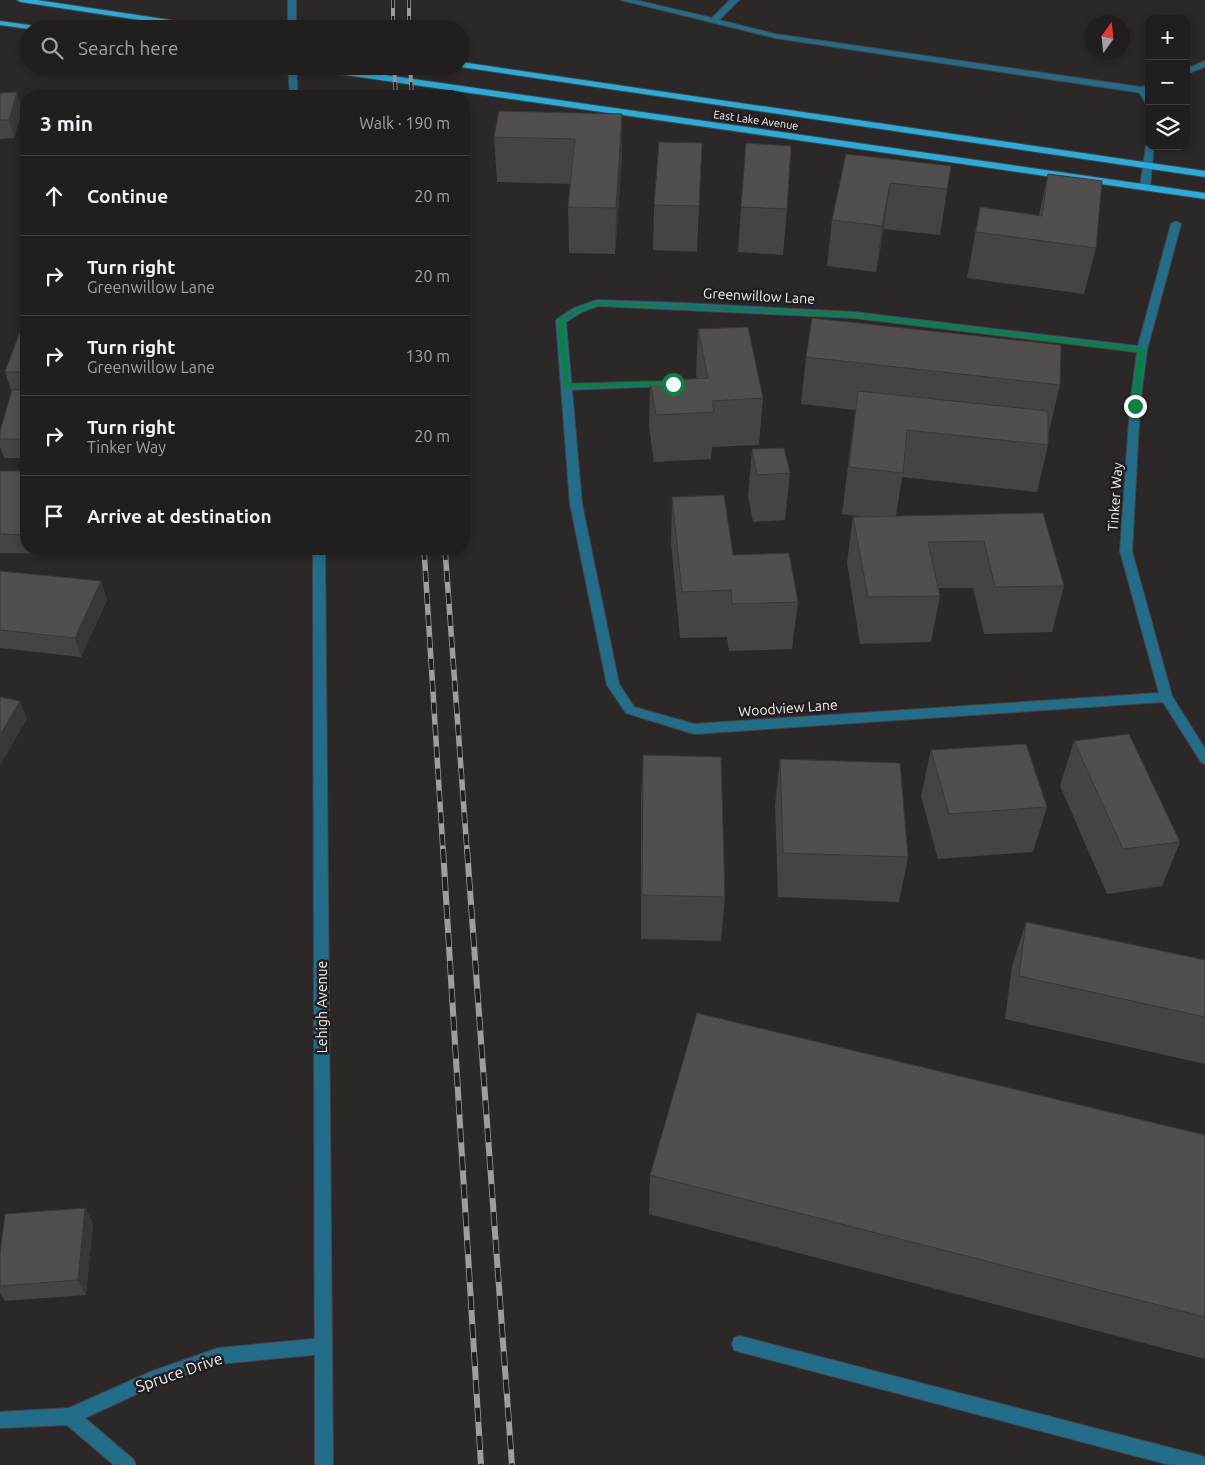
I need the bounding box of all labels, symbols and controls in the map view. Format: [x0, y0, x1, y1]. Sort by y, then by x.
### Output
north arrow [1085, 15, 1130, 60]
map controls [1145, 15, 1190, 150]
button: + [1145, 15, 1190, 60]
search box [20, 20, 470, 75]
icon: search [38, 34, 66, 62]
text: Search here [78, 37, 178, 59]
button: − [1145, 60, 1190, 105]
button: layers [1145, 105, 1190, 150]
street label: East Lake Avenue [713, 108, 799, 132]
text: 3 min [40, 111, 93, 135]
text: Walk · 190 m [359, 114, 450, 132]
icon: ahead [40, 182, 68, 210]
text: Continue [87, 185, 168, 207]
text: 20 m [414, 187, 450, 205]
text: Turn right [87, 256, 175, 278]
icon: right [40, 262, 68, 290]
text: 20 m [414, 267, 450, 285]
text: Greenwillow Lane [87, 278, 215, 296]
street label: Greenwillow Lane [703, 285, 815, 307]
text: Turn right [87, 336, 175, 358]
icon: right [40, 342, 68, 370]
text: 130 m [405, 347, 450, 365]
text: Greenwillow Lane [87, 358, 215, 376]
route start [662, 373, 685, 396]
route end [1124, 395, 1147, 418]
text: Turn right [87, 416, 175, 438]
icon: right [40, 422, 68, 450]
text: 20 m [414, 427, 450, 445]
text: Tinker Way [87, 438, 166, 456]
street label: Tinker Way [1105, 462, 1125, 532]
icon: arrive [40, 502, 68, 530]
text: Arrive at destination [87, 505, 272, 527]
street label: Woodview Lane [738, 697, 838, 719]
street label: Lehigh Avenue [314, 961, 330, 1053]
street label: Spruce Drive [133, 1349, 225, 1395]

